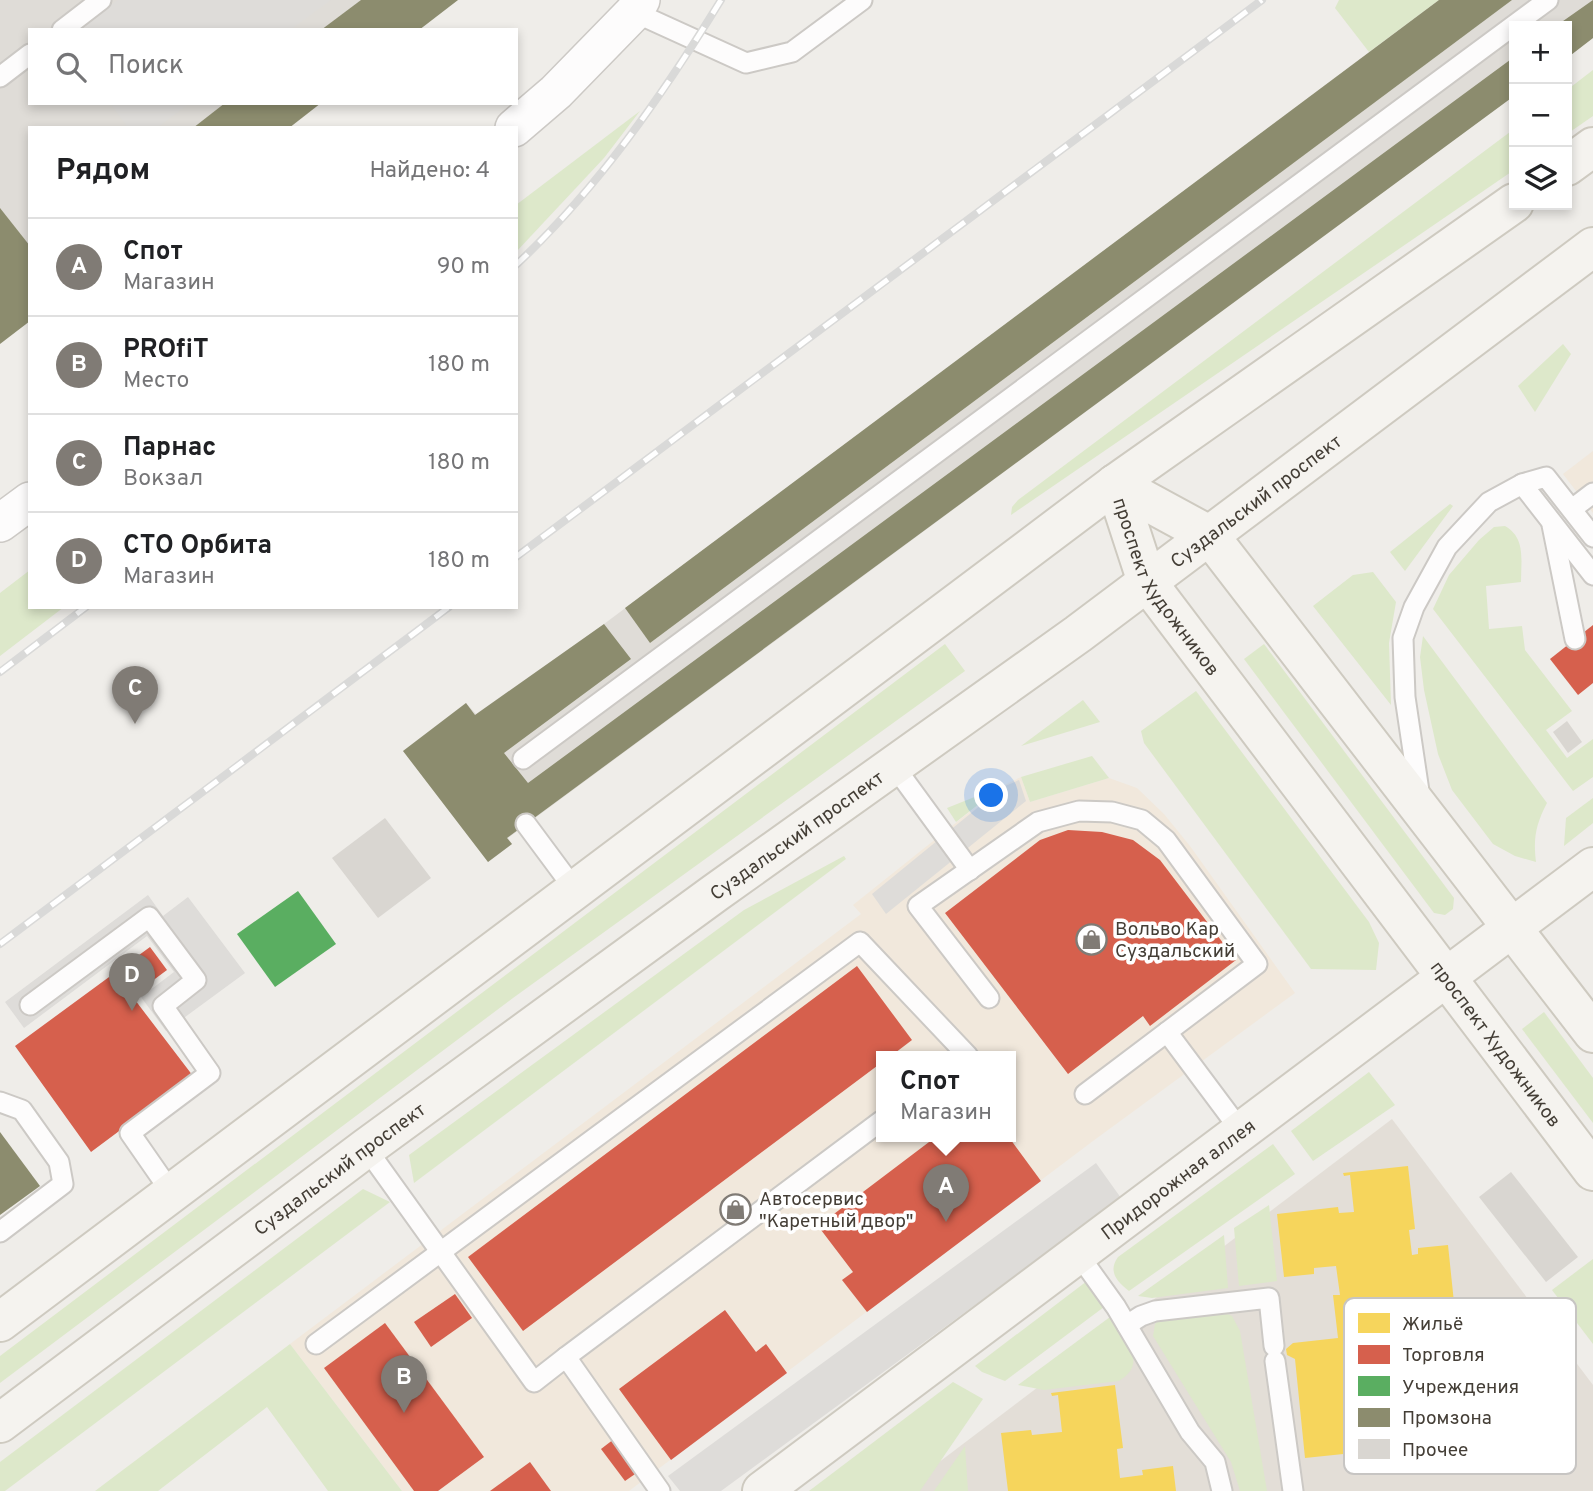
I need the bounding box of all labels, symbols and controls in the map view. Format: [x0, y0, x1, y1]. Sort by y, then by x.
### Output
map controls [1509, 21, 1572, 210]
button: + [1509, 21, 1572, 84]
search box [28, 28, 518, 105]
icon: search [52, 48, 90, 86]
text: Поиск [108, 50, 184, 83]
button: − [1509, 84, 1572, 147]
button: layers [1509, 147, 1572, 210]
text: Рядом [56, 153, 150, 190]
text: Найдено: 4 [369, 157, 490, 186]
text: Спот [123, 236, 183, 269]
text: A [71, 253, 87, 282]
text: 90 m [437, 253, 490, 282]
text: Магазин [123, 269, 215, 298]
text: PROfiT [123, 334, 209, 367]
text: B [71, 351, 87, 380]
text: 180 m [428, 351, 490, 380]
text: Место [123, 367, 189, 396]
street label: Суздальский проспект [1166, 430, 1347, 574]
text: Парнас [123, 432, 216, 465]
text: C [72, 449, 86, 478]
text: 180 m [428, 449, 490, 478]
text: Вокзал [123, 465, 203, 494]
street label: проспект Художников [1106, 495, 1224, 681]
text: СТО Орбита [123, 530, 272, 563]
text: D [71, 547, 87, 576]
text: 180 m [428, 547, 490, 576]
text: Магазин [123, 563, 215, 592]
pin: C [112, 666, 158, 724]
street label: Суздальский проспект [706, 766, 889, 907]
your location [974, 778, 1008, 812]
place label: Вольво Кар Суздальский [1115, 918, 1235, 964]
shop icon: Вольво Кар Суздальский [1075, 922, 1109, 956]
pin: D [109, 953, 155, 1011]
street label: проспект Художников [1424, 957, 1566, 1133]
popup [876, 1051, 1016, 1142]
text: Спот [900, 1066, 960, 1099]
street label: Суздальский проспект [250, 1098, 431, 1242]
text: Магазин [900, 1099, 992, 1128]
street label: Придорожная аллея [1097, 1115, 1261, 1246]
pin: A [923, 1164, 969, 1222]
place label: Автосервис "Каретный двор" [759, 1188, 914, 1234]
shop icon: Автосервис "Каретный двор" [719, 1192, 753, 1226]
legend [1344, 1298, 1576, 1474]
text: Жильё [1402, 1313, 1463, 1337]
text: Торговля [1402, 1344, 1485, 1368]
pin: B [381, 1355, 427, 1413]
text: Учреждения [1402, 1376, 1519, 1400]
text: Промзона [1402, 1407, 1492, 1431]
text: Прочее [1402, 1439, 1468, 1463]

